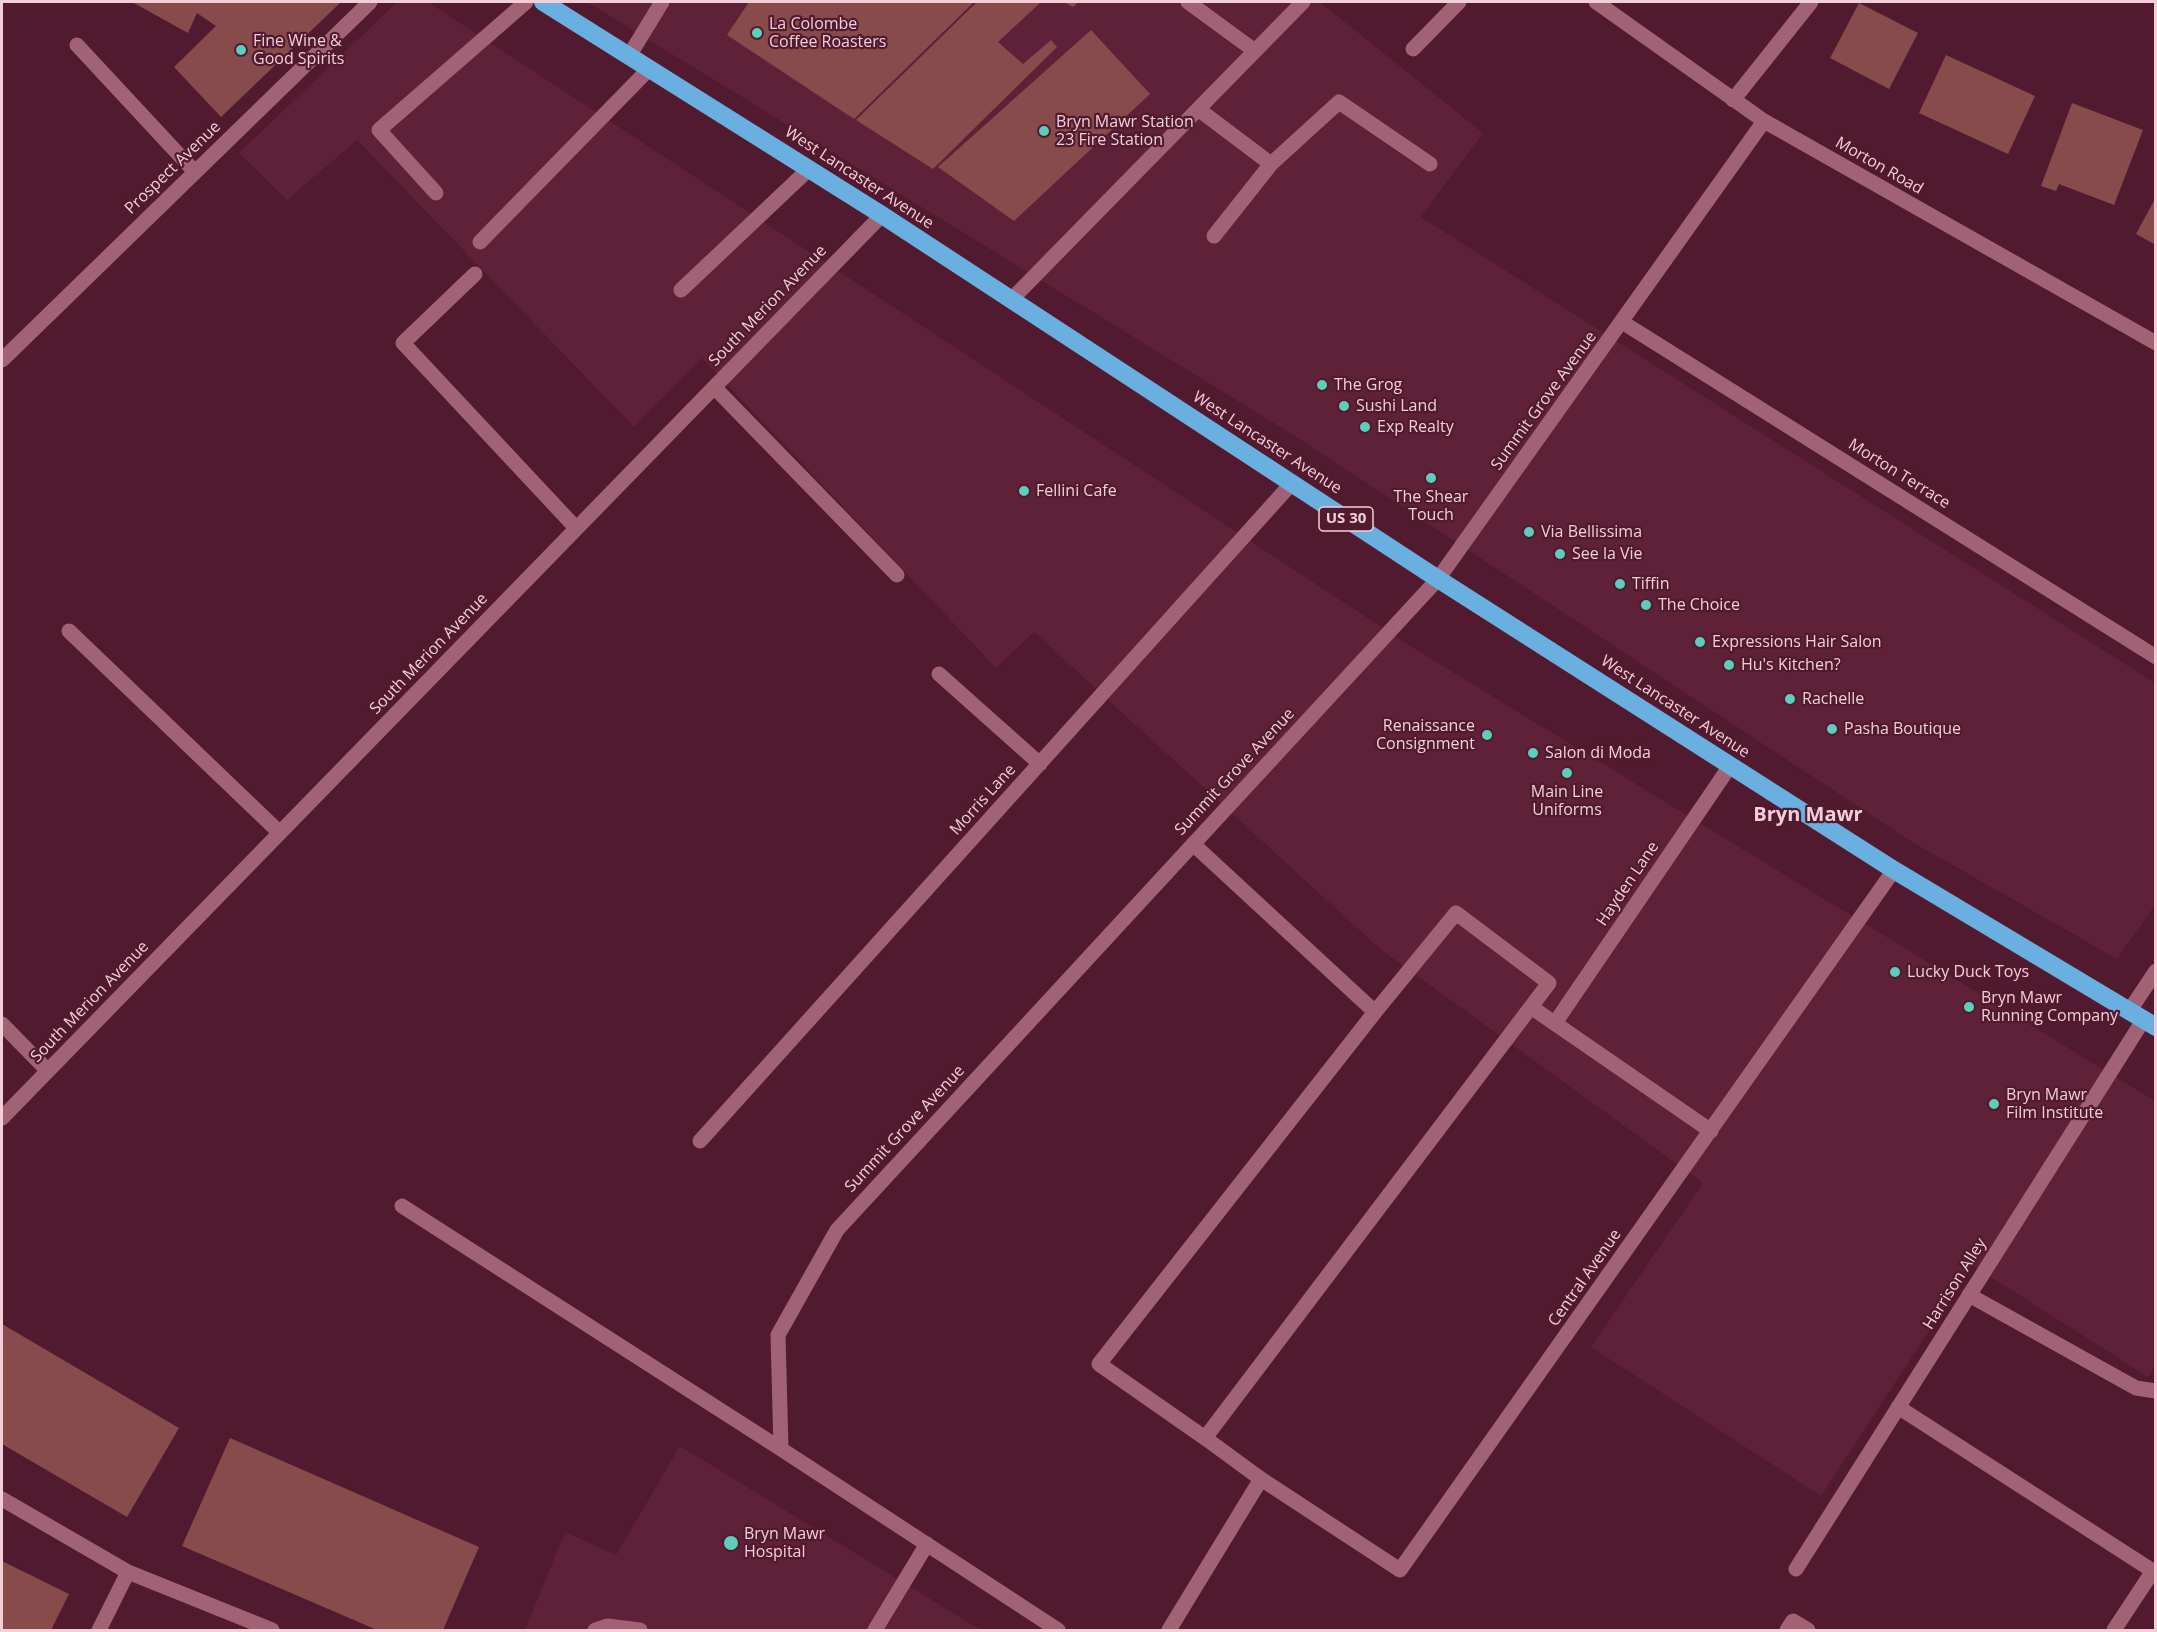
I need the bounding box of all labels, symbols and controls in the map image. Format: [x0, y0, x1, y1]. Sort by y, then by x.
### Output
place label: La Colombe Coffee Roasters [769, 14, 886, 52]
marker: La Colombe Coffee Roasters [750, 26, 764, 40]
place label: Fine Wine & Good Spirits [253, 31, 344, 69]
marker: Fine Wine & Good Spirits [234, 43, 248, 57]
place label: Bryn Mawr Station 23 Fire Station [1056, 112, 1194, 150]
street label: Prospect Avenue [121, 118, 225, 218]
street label: West Lancaster Avenue [781, 123, 937, 233]
marker: Bryn Mawr Station 23 Fire Station [1037, 124, 1051, 138]
street label: Morton Road [1832, 133, 1926, 199]
street label: South Merion Avenue [705, 241, 831, 371]
street label: Summit Grove Avenue [1487, 328, 1601, 474]
place label: The Grog [1334, 375, 1402, 395]
marker: The Grog [1315, 378, 1329, 392]
street label: West Lancaster Avenue [1189, 388, 1345, 498]
place label: Sushi Land [1356, 396, 1437, 416]
marker: Sushi Land [1337, 399, 1351, 413]
place label: Exp Realty [1377, 417, 1454, 437]
marker: Exp Realty [1358, 420, 1372, 434]
street label: Morton Terrace [1845, 435, 1953, 513]
marker: The Shear Touch [1424, 471, 1438, 485]
place label: Fellini Cafe [1036, 481, 1117, 501]
marker: Fellini Cafe [1017, 484, 1031, 498]
place label: The Shear Touch [1394, 487, 1468, 525]
road number: US 30 [1319, 507, 1373, 531]
place label: Via Bellissima [1541, 522, 1642, 542]
marker: Via Bellissima [1522, 525, 1536, 539]
place label: See la Vie [1572, 544, 1643, 564]
marker: See la Vie [1553, 547, 1567, 561]
place label: Tiffin [1632, 574, 1669, 594]
marker: Tiffin [1613, 577, 1627, 591]
street label: South Merion Avenue [366, 589, 492, 719]
place label: The Choice [1658, 595, 1740, 615]
marker: The Choice [1639, 598, 1653, 612]
place label: Expressions Hair Salon [1712, 632, 1882, 652]
marker: Expressions Hair Salon [1693, 635, 1707, 649]
street label: West Lancaster Avenue [1597, 652, 1753, 762]
place label: Hu's Kitchen? [1741, 655, 1841, 675]
marker: Hu's Kitchen? [1722, 658, 1736, 672]
place label: Rachelle [1802, 689, 1864, 709]
marker: Rachelle [1783, 692, 1797, 706]
street label: Summit Grove Avenue [1171, 704, 1299, 840]
place label: Renaissance Consignment [1376, 716, 1475, 754]
place label: Pasha Boutique [1844, 719, 1961, 739]
marker: Pasha Boutique [1825, 722, 1839, 736]
marker: Renaissance Consignment [1480, 728, 1494, 742]
place label: Salon di Moda [1545, 743, 1651, 763]
marker: Salon di Moda [1526, 746, 1540, 760]
street label: Morris Lane [946, 761, 1020, 839]
marker: Main Line Uniforms [1560, 766, 1574, 780]
place label: Main Line Uniforms [1531, 782, 1603, 820]
district label: Bryn Mawr [1753, 803, 1863, 827]
street label: Hayden Lane [1593, 838, 1663, 930]
street label: South Merion Avenue [27, 937, 153, 1067]
place label: Lucky Duck Toys [1907, 962, 2029, 982]
marker: Lucky Duck Toys [1888, 965, 1902, 979]
place label: Bryn Mawr Running Company [1981, 988, 2118, 1026]
marker: Bryn Mawr Running Company [1962, 1000, 1976, 1014]
street label: Summit Grove Avenue [841, 1061, 969, 1197]
place label: Bryn Mawr Film Institute [2006, 1085, 2103, 1123]
marker: Bryn Mawr Film Institute [1987, 1097, 2001, 1111]
street label: Central Avenue [1544, 1226, 1626, 1330]
street label: Harrison Alley [1919, 1235, 1991, 1333]
place label: Bryn Mawr Hospital [744, 1524, 825, 1562]
marker: Bryn Mawr Hospital [722, 1534, 740, 1552]

